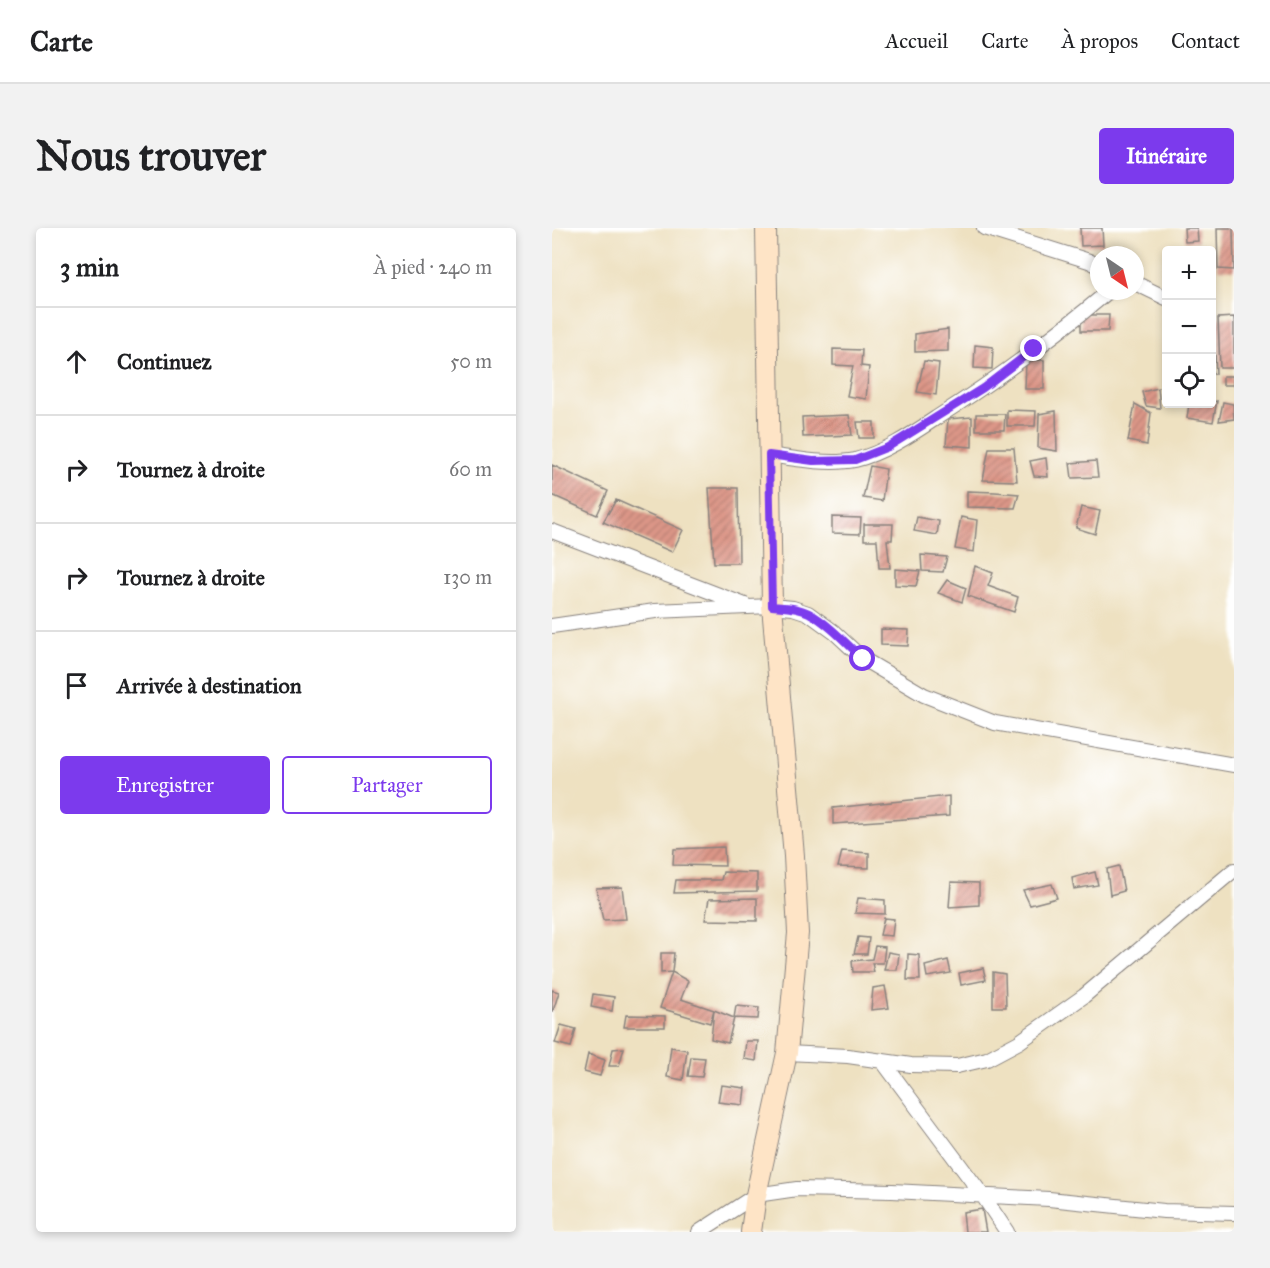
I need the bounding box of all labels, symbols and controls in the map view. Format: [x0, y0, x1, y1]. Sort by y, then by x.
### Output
text: Carte [30, 24, 93, 59]
text: Accueil [885, 28, 948, 54]
text: Carte [981, 28, 1029, 54]
text: À propos [1062, 28, 1138, 54]
text: Contact [1171, 28, 1240, 54]
button: Itinéraire [1099, 128, 1234, 184]
text: Nous trouver [36, 130, 266, 182]
north arrow [1090, 246, 1144, 300]
map controls [1162, 246, 1216, 408]
button: + [1162, 246, 1216, 300]
text: 3 min [60, 251, 119, 283]
text: À pied · 240 m [374, 255, 492, 279]
button: − [1162, 300, 1216, 354]
route end [1020, 335, 1046, 361]
icon: ahead [60, 345, 93, 378]
text: Continuez [117, 348, 212, 375]
text: 50 m [450, 349, 492, 373]
button: locate [1162, 354, 1216, 408]
icon: right [60, 453, 93, 486]
text: Tournez à droite [117, 456, 265, 483]
text: 60 m [449, 457, 492, 481]
icon: right [60, 561, 93, 594]
text: Tournez à droite [117, 564, 265, 591]
text: 130 m [443, 565, 492, 589]
route start [849, 645, 875, 671]
icon: arrive [60, 669, 93, 702]
text: Arrivée à destination [117, 672, 302, 699]
button: Enregistrer [60, 756, 270, 814]
button: Partager [282, 756, 492, 814]

